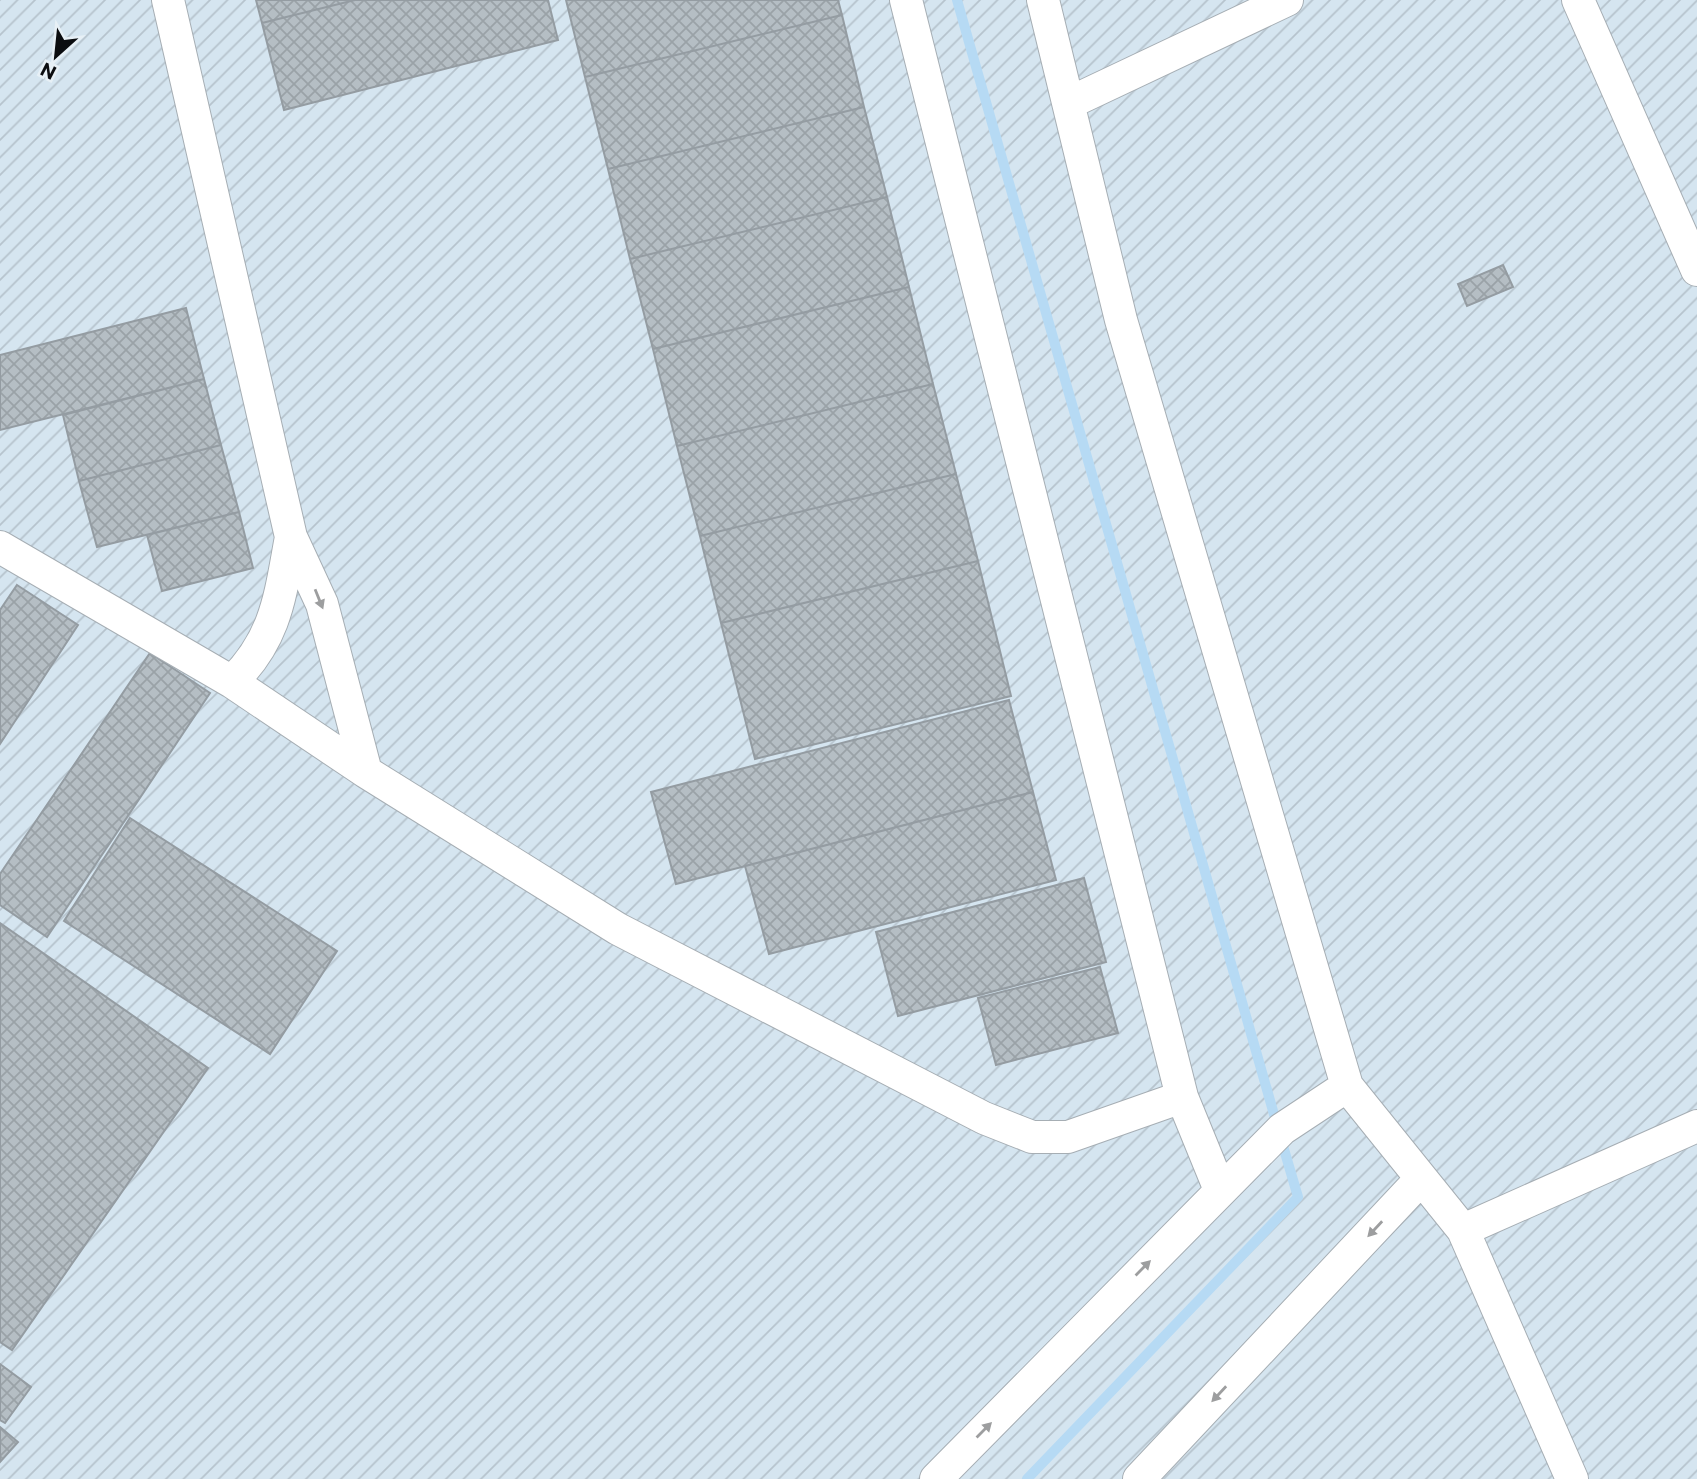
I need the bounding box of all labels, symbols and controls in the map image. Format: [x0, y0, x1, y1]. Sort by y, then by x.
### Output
north arrow [21, 21, 91, 91]
text: N [36, 58, 60, 85]
one-way arrow [314, 589, 325, 610]
one-way arrow [1367, 1220, 1383, 1237]
one-way arrow [1135, 1260, 1152, 1277]
one-way arrow [1210, 1386, 1227, 1403]
one-way arrow [975, 1422, 992, 1439]

